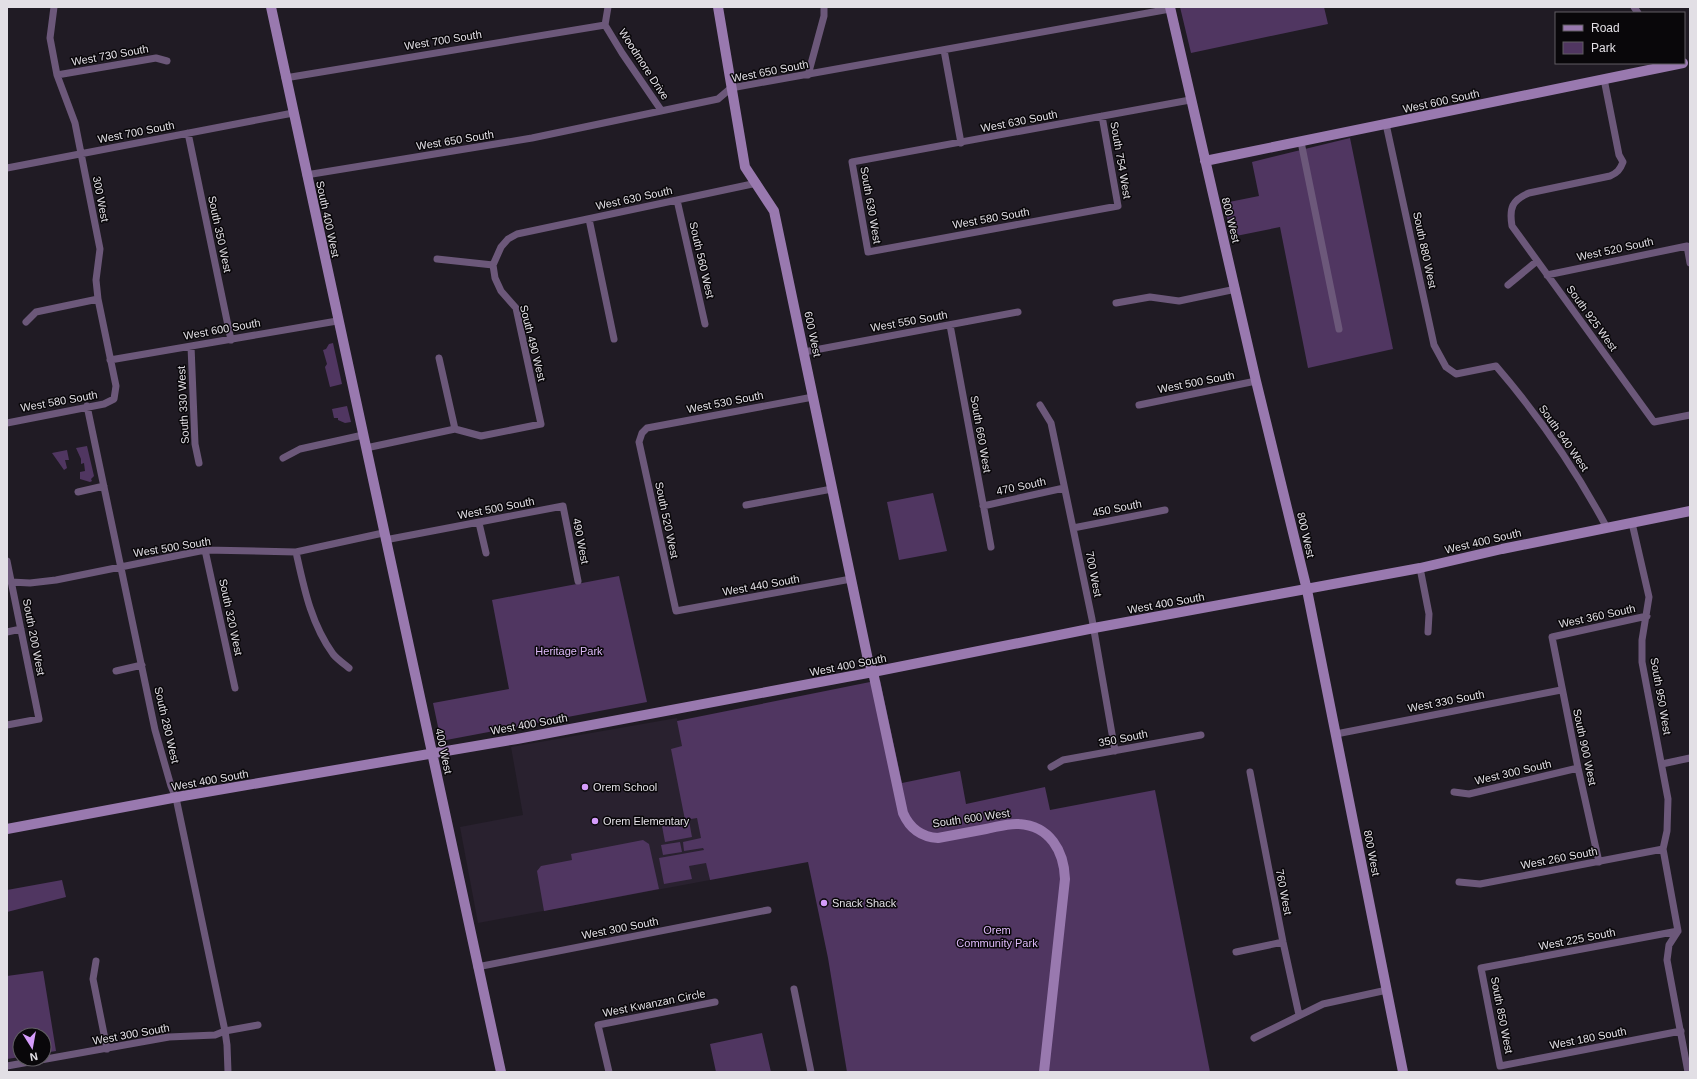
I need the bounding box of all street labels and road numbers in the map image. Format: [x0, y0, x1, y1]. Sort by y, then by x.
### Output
street label: Woodmore Drive [617, 26, 671, 102]
street label: West 700 South [404, 28, 482, 52]
street label: West 730 South [71, 42, 149, 68]
street label: West 650 South [731, 58, 809, 84]
street label: West 600 South [1402, 87, 1480, 115]
street label: West 630 South [980, 108, 1058, 134]
street label: West 700 South [97, 119, 175, 145]
street label: South 754 West [1108, 121, 1134, 199]
street label: West 650 South [416, 128, 494, 152]
street label: South 630 West [858, 166, 884, 244]
street label: 300 West [91, 175, 111, 223]
street label: South 400 West [314, 180, 342, 258]
street label: West 630 South [595, 184, 673, 212]
street label: South 350 West [206, 195, 234, 273]
street label: 800 West [1220, 196, 1242, 244]
street label: West 580 South [952, 205, 1030, 231]
street label: South 880 West [1411, 211, 1439, 289]
street label: South 560 West [687, 221, 717, 299]
street label: West 520 South [1576, 235, 1654, 263]
street label: South 925 West [1564, 283, 1620, 353]
street label: South 490 West [518, 304, 548, 382]
street label: West 550 South [870, 308, 948, 334]
street label: 600 West [802, 310, 824, 358]
street label: West 600 South [183, 316, 261, 342]
street label: South 330 West [175, 366, 191, 444]
street label: West 500 South [1157, 369, 1235, 395]
street label: West 580 South [20, 388, 98, 414]
street label: West 530 South [686, 389, 764, 415]
street label: South 660 West [968, 395, 994, 473]
street label: South 940 West [1537, 403, 1591, 473]
street label: 470 South [995, 475, 1047, 497]
street label: South 520 West [653, 481, 681, 559]
street label: West 500 South [457, 495, 535, 521]
street label: 450 South [1091, 497, 1143, 519]
street label: 800 West [1295, 511, 1317, 559]
street label: 490 West [571, 517, 591, 565]
street label: West 400 South [1444, 526, 1522, 556]
street label: West 500 South [133, 535, 211, 559]
street label: 700 West [1084, 550, 1104, 598]
street label: West 440 South [722, 572, 800, 598]
street label: South 320 West [217, 578, 245, 656]
street label: West 400 South [1127, 590, 1205, 616]
street label: South 200 West [21, 598, 47, 676]
street label: West 360 South [1558, 602, 1636, 630]
street label: West 400 South [809, 652, 887, 678]
street label: South 950 West [1648, 657, 1674, 735]
street label: South 280 West [152, 686, 182, 764]
street label: West 330 South [1407, 688, 1485, 714]
street label: South 900 West [1571, 708, 1599, 786]
street label: West 400 South [490, 711, 568, 737]
street label: 400 West [433, 727, 455, 775]
street label: 350 South [1097, 727, 1149, 749]
street label: West 300 South [1474, 757, 1552, 787]
street label: West 400 South [171, 767, 249, 793]
street label: South 600 West [932, 807, 1010, 829]
street label: 800 West [1362, 829, 1382, 877]
street label: West 260 South [1520, 845, 1598, 871]
street label: 760 West [1274, 868, 1294, 916]
street label: West 300 South [581, 915, 659, 941]
street label: West 225 South [1538, 926, 1616, 952]
street label: South 850 West [1489, 976, 1515, 1054]
street label: West Kwanzan Circle [602, 987, 706, 1019]
street label: West 300 South [92, 1021, 170, 1047]
street label: West 180 South [1549, 1025, 1627, 1051]

